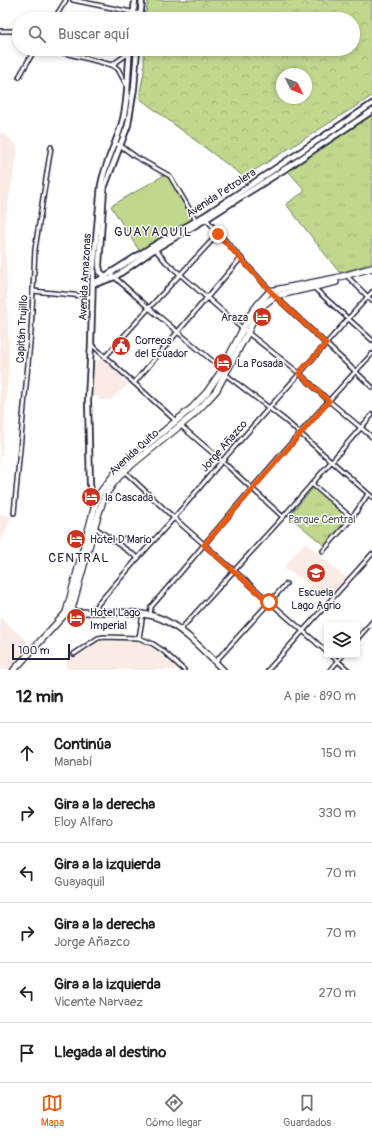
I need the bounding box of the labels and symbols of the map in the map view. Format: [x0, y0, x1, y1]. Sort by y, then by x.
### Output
north arrow [276, 68, 312, 104]
street label: Avenida Petrolera [184, 166, 258, 220]
district label: GUAYAQUIL [114, 224, 192, 240]
route end [209, 225, 227, 243]
street label: Avenida Amazonas [76, 233, 94, 321]
street label: Capitán Trujillo [14, 295, 30, 363]
hotel icon: Araza [251, 306, 273, 328]
place label: Araza [221, 311, 248, 324]
place label: Correos del Ecuador [135, 334, 188, 360]
public building icon: Correos del Ecuador [110, 335, 132, 357]
hotel icon: La Posada [212, 352, 234, 374]
place label: La Posada [237, 357, 283, 370]
street label: Jorge Añazco [198, 417, 250, 475]
street label: Avenida Quito [107, 426, 162, 478]
hotel icon: la Cascada [80, 486, 102, 508]
place label: la Cascada [105, 491, 153, 504]
park label: Parque Central [288, 513, 356, 526]
hotel icon: Hotel D'Mario [65, 528, 87, 550]
place label: Hotel D'Mario [90, 533, 152, 546]
district label: CENTRAL [48, 550, 110, 566]
school or university icon: Escuela Lago Agrio [305, 562, 327, 584]
place label: Escuela Lago Agrio [291, 586, 341, 612]
route start [260, 593, 278, 611]
place label: Hotel Lago Imperial [90, 606, 141, 632]
hotel icon: Hotel Lago Imperial [65, 607, 87, 629]
scale bar [12, 642, 70, 661]

